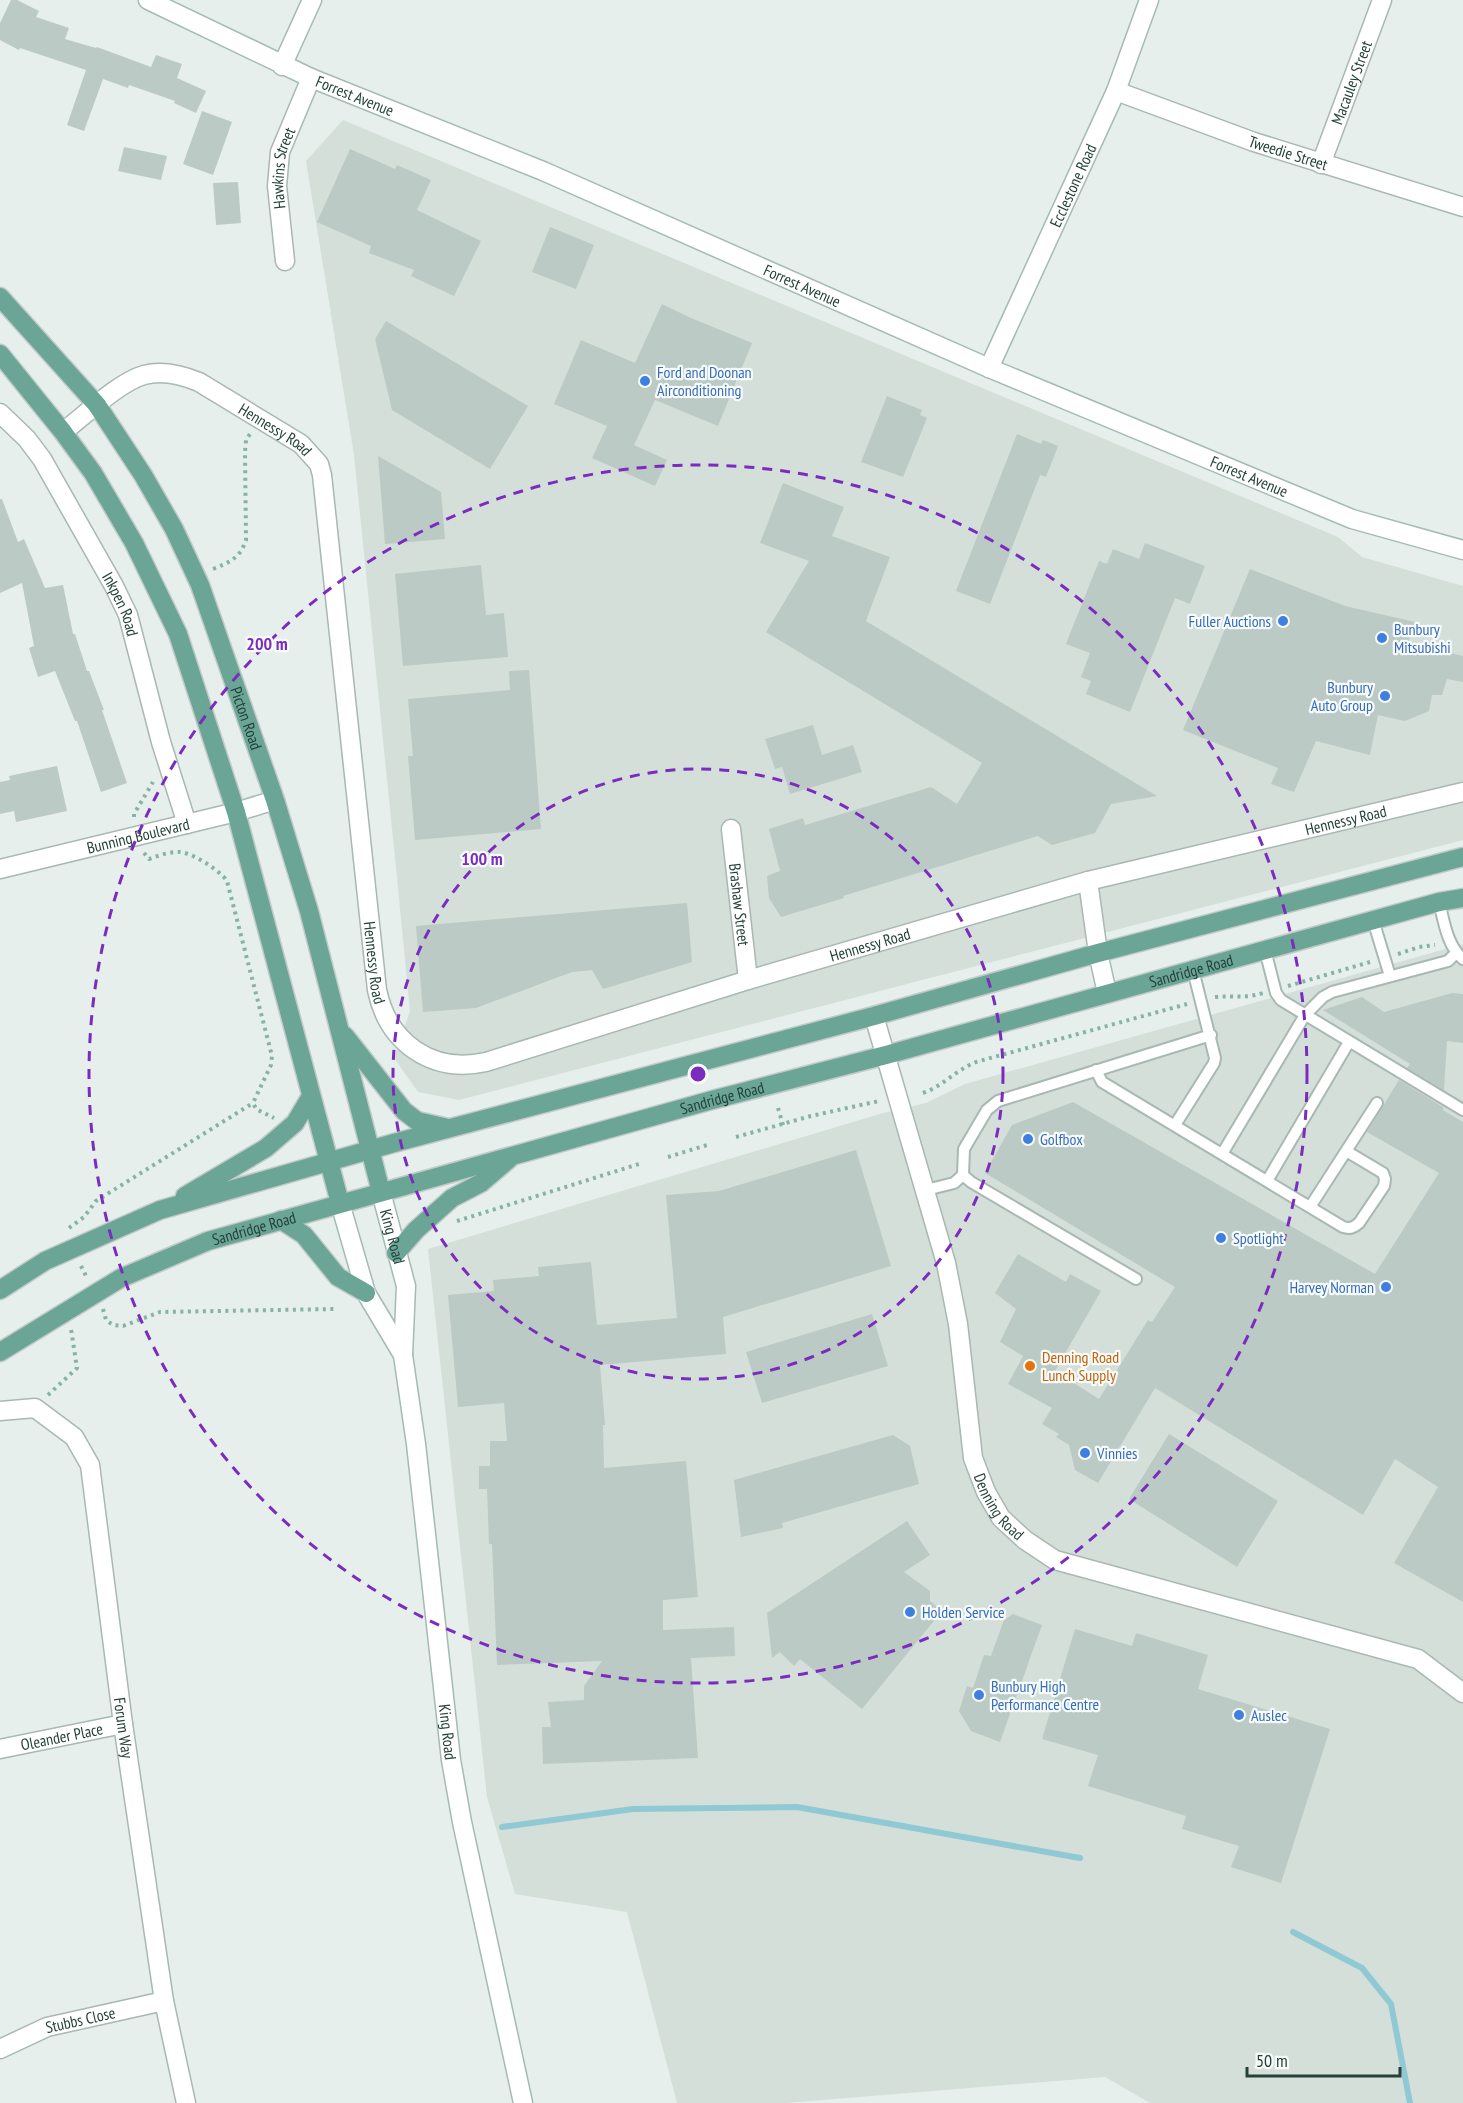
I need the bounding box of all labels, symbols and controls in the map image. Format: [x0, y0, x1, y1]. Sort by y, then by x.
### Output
street label: Macauley Street [1327, 37, 1376, 127]
street label: Forrest Avenue [313, 71, 397, 120]
street label: Hawkins Street [267, 124, 300, 210]
street label: Tweedie Street [1246, 131, 1331, 174]
street label: Ecclestone Road [1045, 140, 1101, 230]
street label: Forrest Avenue [761, 260, 844, 311]
place label: Ford and Doonan Airconditioning [657, 362, 752, 400]
marker: Ford and Doonan Airconditioning [638, 374, 652, 388]
street label: Hennessy Road [235, 399, 317, 460]
street label: Forrest Avenue [1207, 451, 1291, 501]
street label: Inkpen Road [98, 568, 143, 638]
place label: Fuller Auctions [1189, 611, 1271, 631]
marker: Fuller Auctions [1276, 614, 1290, 628]
place label: Bunbury Mitsubishi [1394, 619, 1451, 657]
marker: Bunbury Mitsubishi [1375, 631, 1389, 645]
text: 200 m [246, 632, 288, 655]
place label: Bunbury Auto Group [1311, 677, 1373, 715]
street label: Picton Road [226, 684, 267, 752]
marker: Bunbury Auto Group [1378, 689, 1392, 703]
street label: Hennessy Road [1303, 801, 1388, 839]
street label: Bunning Boulevard [85, 814, 191, 858]
text: 100 m [461, 847, 503, 870]
street label: Brashaw Street [725, 862, 754, 947]
street label: Hennessy Road [360, 920, 390, 1006]
street label: Hennessy Road [827, 923, 913, 966]
street label: Sandridge Road [1147, 949, 1235, 992]
centre of rings [688, 1064, 708, 1084]
street label: Sandridge Road [678, 1077, 766, 1118]
place label: Golfbox [1040, 1129, 1083, 1149]
marker: Golfbox [1021, 1132, 1035, 1146]
street label: Sandridge Road [210, 1207, 298, 1249]
street label: King Road [376, 1207, 410, 1266]
place label: Spotlight [1233, 1228, 1284, 1248]
marker: Spotlight [1214, 1231, 1228, 1245]
place label: Harvey Norman [1289, 1277, 1374, 1297]
marker: Harvey Norman [1379, 1280, 1393, 1294]
place label: Denning Road Lunch Supply [1042, 1347, 1119, 1385]
marker: Denning Road Lunch Supply [1023, 1359, 1037, 1373]
place label: Vinnies [1096, 1443, 1137, 1463]
marker: Vinnies [1078, 1446, 1092, 1460]
street label: Denning Road [970, 1470, 1028, 1544]
place label: Holden Service [922, 1602, 1005, 1622]
marker: Holden Service [903, 1605, 917, 1619]
place label: Bunbury High Performance Centre [991, 1676, 1099, 1714]
marker: Bunbury High Performance Centre [972, 1688, 986, 1702]
street label: Forum Way [110, 1696, 138, 1760]
street label: King Road [435, 1703, 461, 1761]
place label: Auslec [1251, 1705, 1287, 1725]
marker: Auslec [1232, 1708, 1246, 1722]
street label: Oleander Place [19, 1718, 105, 1755]
street label: Stubbs Close [43, 2002, 117, 2037]
scale bar [1247, 2040, 1400, 2078]
text: 50 m [1256, 2049, 1288, 2072]

